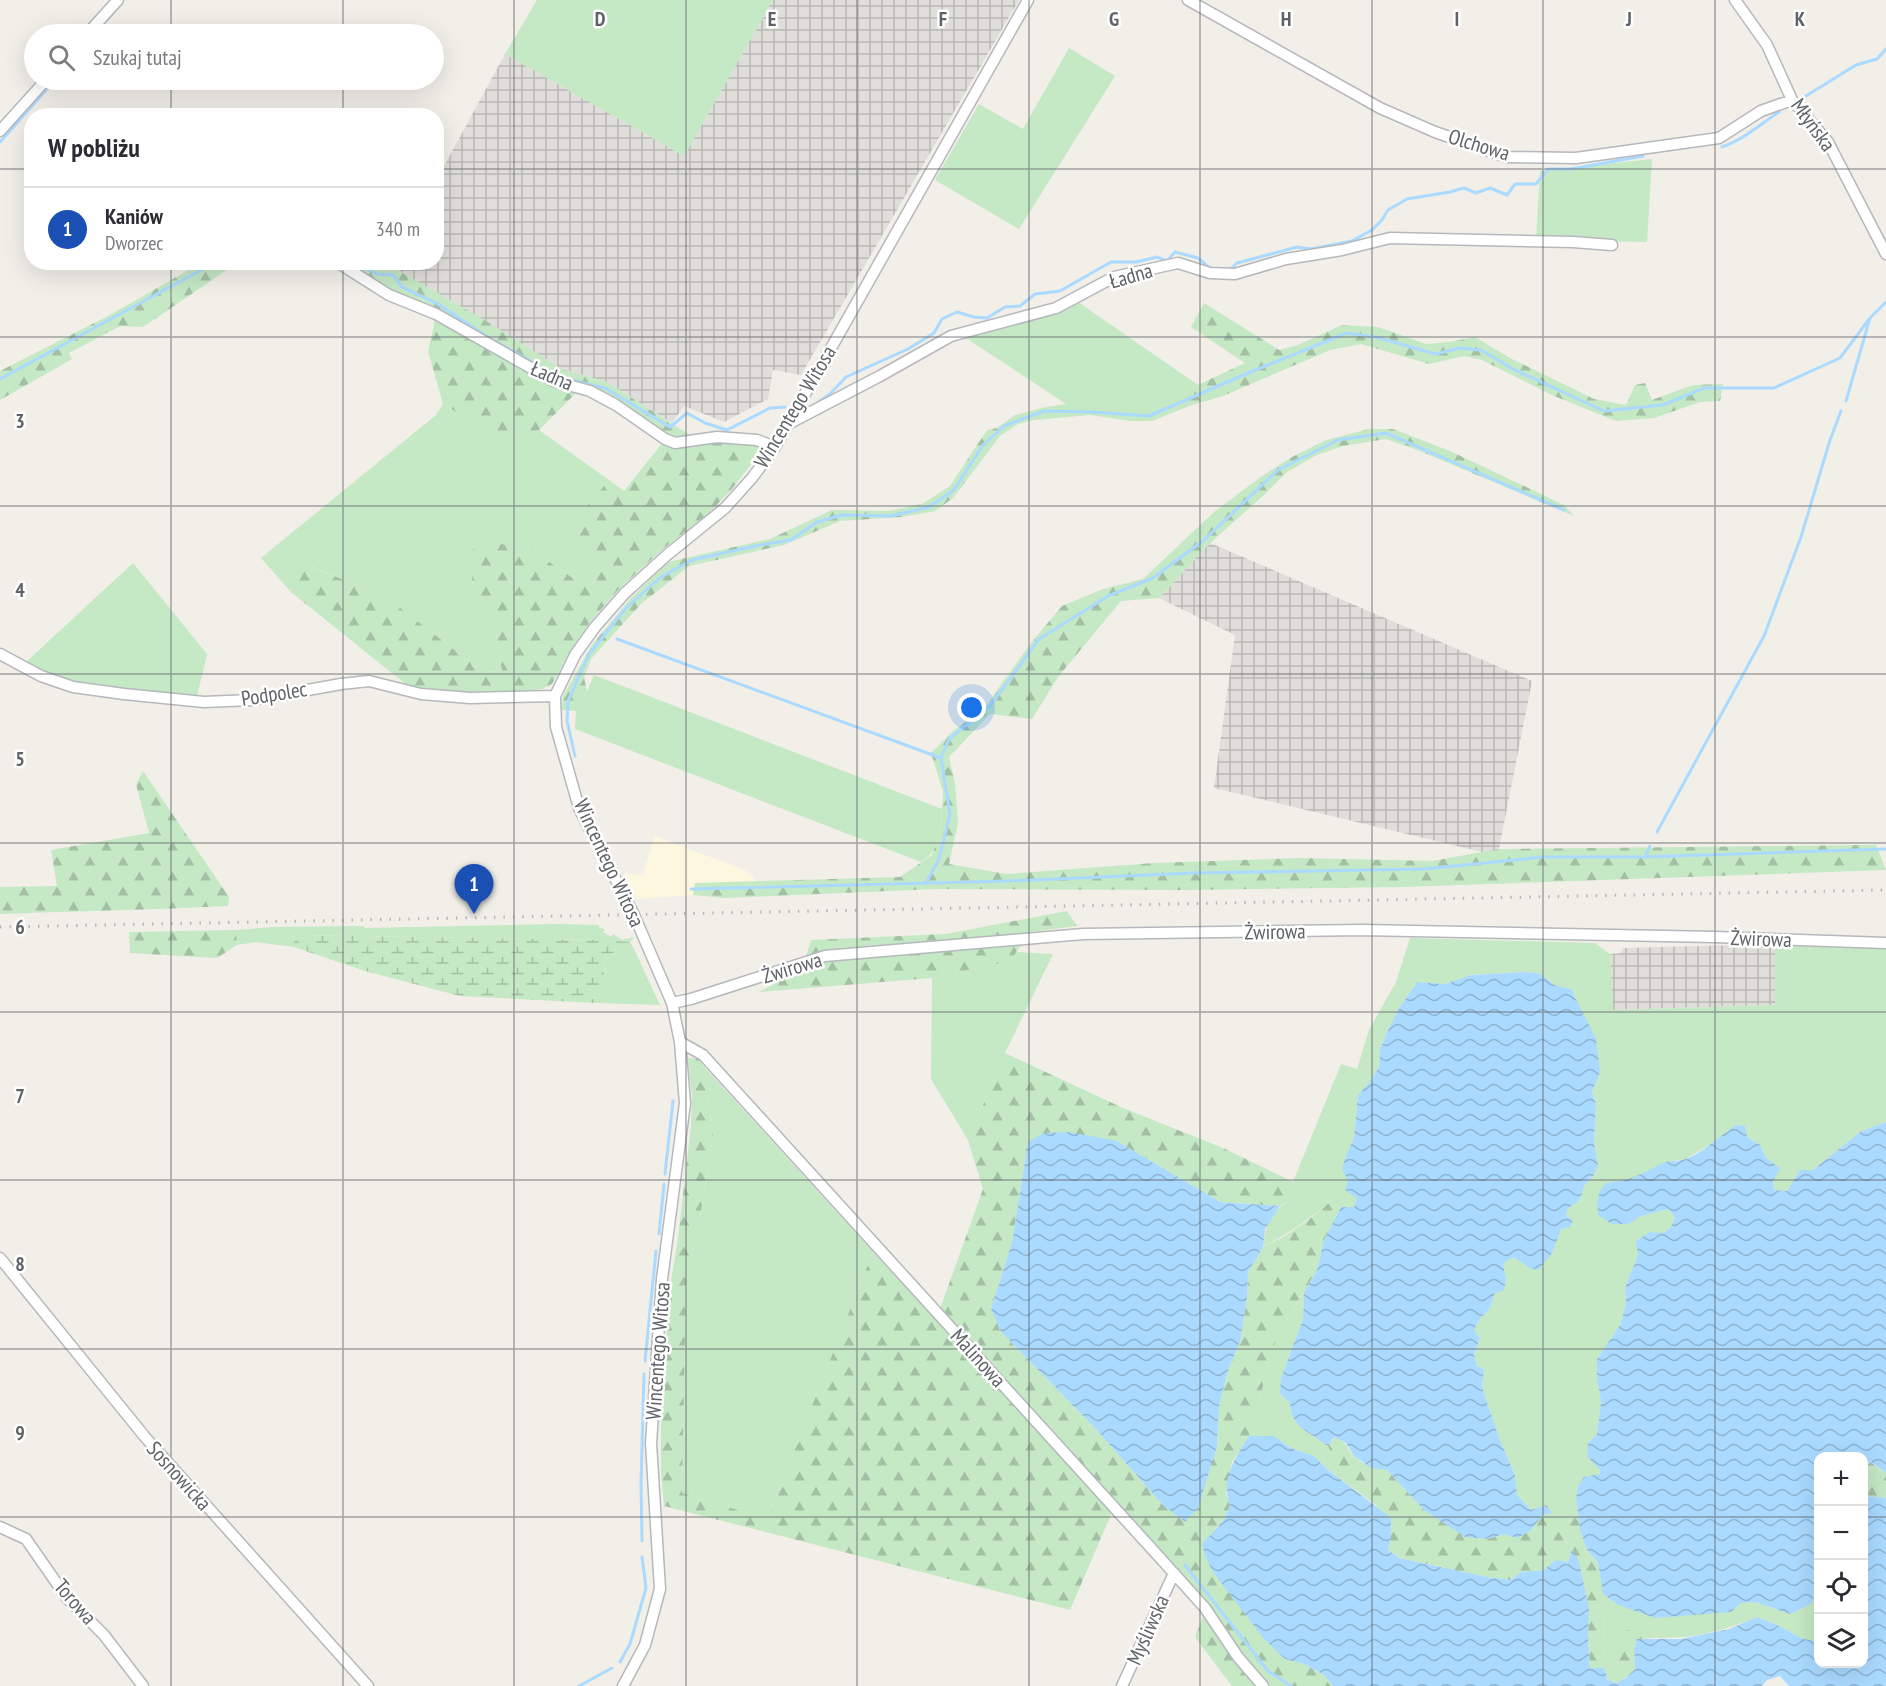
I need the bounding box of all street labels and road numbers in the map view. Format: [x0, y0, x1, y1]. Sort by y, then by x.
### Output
street label: Młyńska [1785, 93, 1842, 157]
street label: Olchowa [1445, 122, 1513, 167]
street label: Ładna [1106, 257, 1156, 295]
street label: Wincentego Witosa [747, 341, 842, 473]
street label: Ładna [527, 355, 578, 396]
street label: Podpolec [239, 675, 309, 712]
street label: Wincentego Witosa [568, 794, 651, 931]
street label: Żwirowa [1244, 917, 1306, 946]
street label: Żwirowa [1730, 924, 1792, 953]
street label: Żwirowa [759, 946, 825, 989]
street label: Wincentego Witosa [639, 1281, 676, 1421]
street label: Malinowa [945, 1323, 1012, 1393]
street label: Sosnowicka [141, 1435, 218, 1516]
street label: Torowa [48, 1573, 103, 1630]
street label: Myśliwska [1120, 1591, 1175, 1669]

